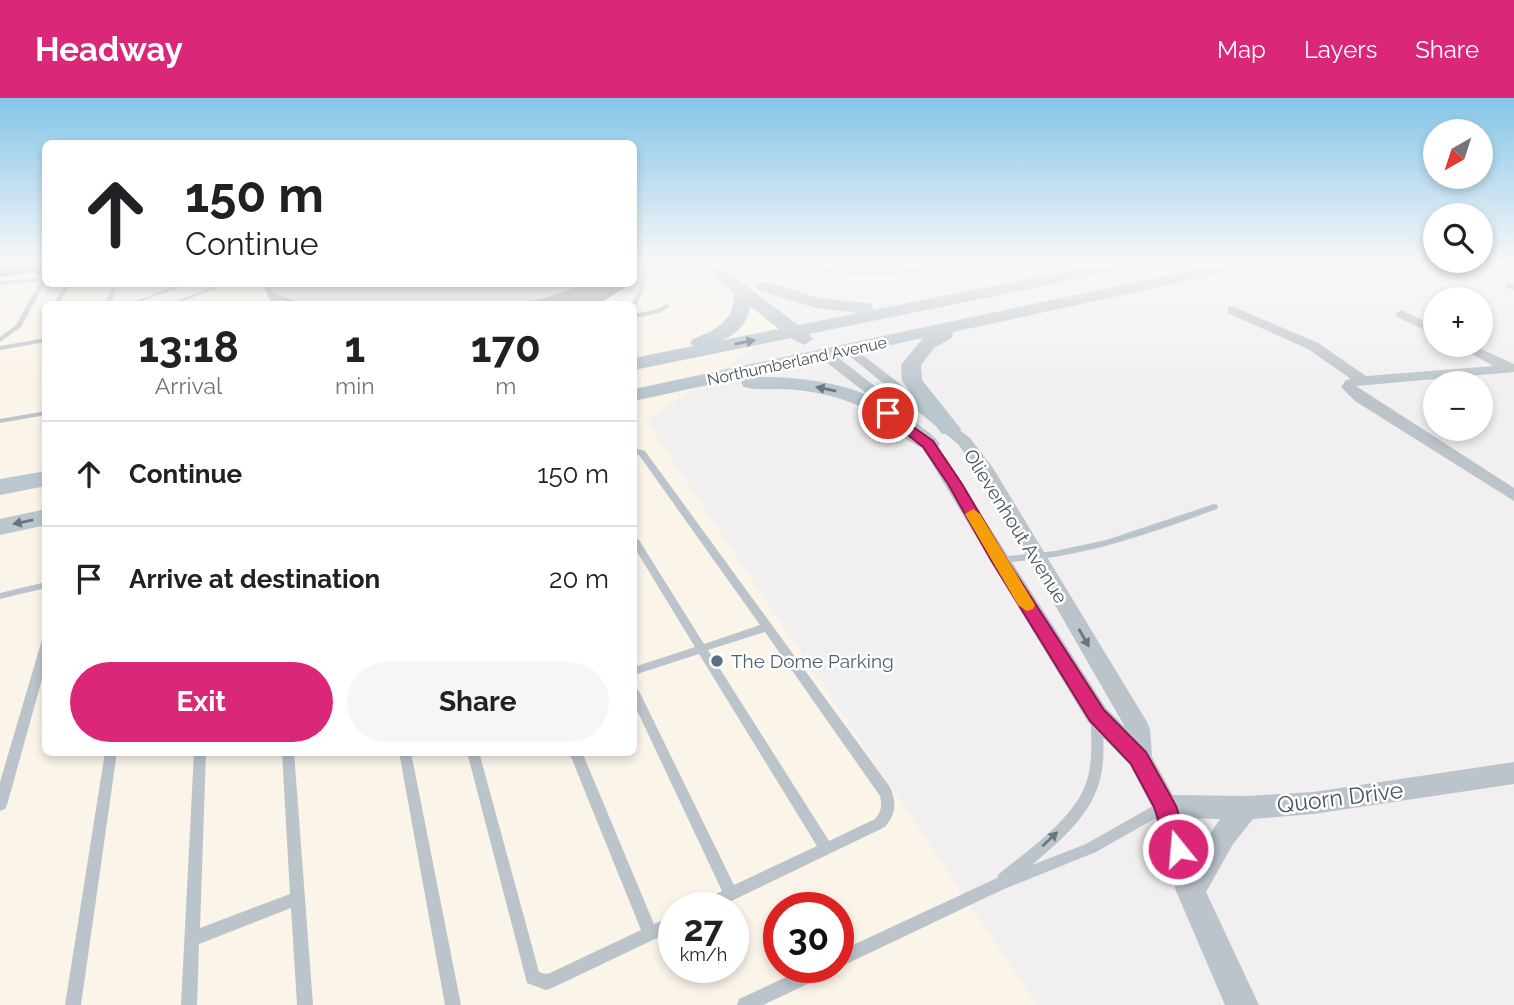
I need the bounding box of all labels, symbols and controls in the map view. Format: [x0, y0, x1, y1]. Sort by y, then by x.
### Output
text: Headway [35, 30, 183, 69]
text: Map [1217, 35, 1266, 64]
text: Layers [1304, 35, 1377, 64]
text: Share [1415, 35, 1479, 64]
north arrow [1423, 119, 1493, 189]
map controls [1423, 119, 1493, 441]
text: 150 m [185, 166, 324, 223]
icon: ahead [70, 168, 161, 259]
button: search [1423, 203, 1493, 273]
text: Continue [185, 225, 319, 262]
button: + [1423, 287, 1493, 357]
text: 13:18 [138, 323, 239, 372]
text: 1 [344, 323, 365, 372]
text: 170 [471, 323, 541, 372]
street label: Northumberland Avenue [705, 333, 889, 389]
one-way arrow [734, 337, 756, 348]
button: − [1423, 371, 1493, 441]
text: Arrival [155, 372, 222, 399]
text: min [335, 372, 375, 399]
text: m [495, 372, 516, 399]
pin [858, 383, 918, 443]
one-way arrow [815, 384, 837, 395]
icon: arrive [869, 394, 907, 432]
street label: Olievenhout Avenue [960, 445, 1072, 607]
icon: ahead [70, 455, 108, 493]
text: Continue [129, 459, 242, 489]
text: 150 m [537, 459, 609, 489]
one-way arrow [12, 516, 34, 527]
icon: arrive [70, 560, 108, 598]
text: Arrive at destination [129, 564, 380, 594]
text: 20 m [549, 564, 609, 594]
one-way arrow [1078, 628, 1090, 647]
place label: The Dome Parking [731, 650, 894, 672]
marker: The Dome Parking [709, 653, 725, 669]
button: Exit [70, 662, 333, 742]
button: Share [347, 662, 609, 742]
street label: Quorn Drive [1275, 776, 1405, 818]
position arrow [1141, 812, 1215, 886]
one-way arrow [1041, 831, 1058, 847]
speed limit sign: 30 [763, 892, 854, 983]
text: 27 [684, 908, 723, 949]
text: km/h [680, 944, 727, 965]

